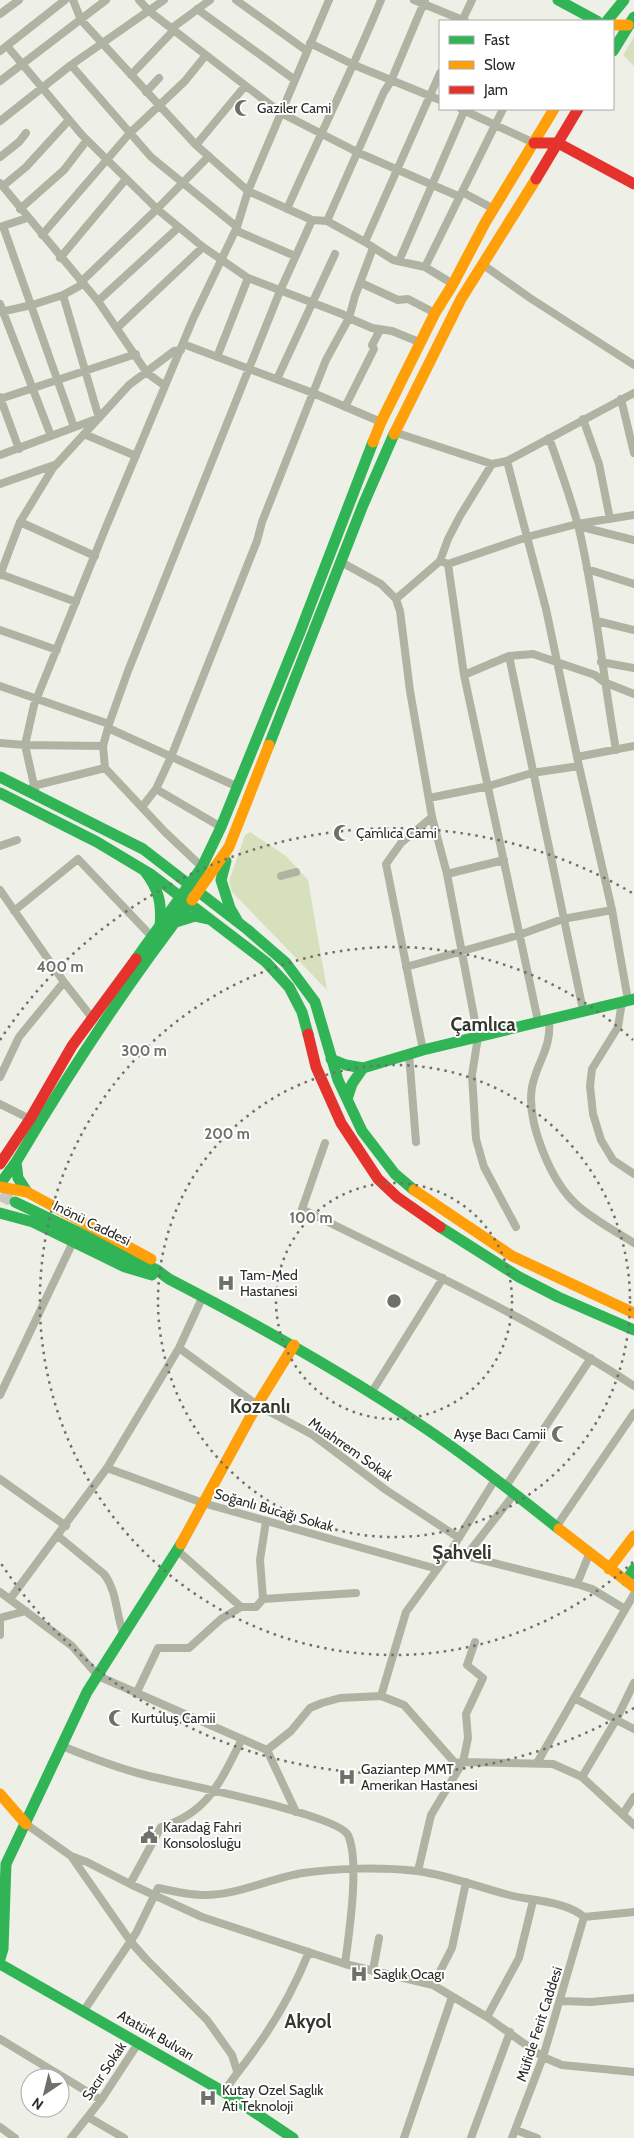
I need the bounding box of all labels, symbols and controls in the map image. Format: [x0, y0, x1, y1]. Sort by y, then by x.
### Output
legend [439, 20, 614, 110]
text: Fast [484, 31, 509, 49]
text: Slow [484, 56, 515, 74]
text: Jam [483, 81, 508, 99]
mosque icon: Gaziler Cami [233, 98, 253, 118]
place label: Gaziler Cami [257, 99, 331, 117]
mosque icon: Çamlıca Cami [332, 823, 352, 843]
place label: Çamlıca Cami [356, 824, 437, 842]
text: 400 m [37, 958, 83, 976]
district label: Çamlıca [450, 1013, 516, 1036]
text: 300 m [121, 1042, 167, 1060]
text: 200 m [204, 1125, 250, 1143]
street label: Inönü Caddesi [50, 1196, 134, 1250]
text: 100 m [289, 1209, 333, 1227]
place label: Tam-Med Hastanesi [240, 1266, 298, 1300]
hospital icon: Tam-Med Hastanesi [216, 1273, 236, 1293]
centre of rings [385, 1292, 403, 1310]
district label: Kozanlı [230, 1395, 290, 1418]
street label: Muahrrem Sokak [305, 1413, 397, 1485]
mosque icon: Ayşe Bacı Camii [550, 1424, 570, 1444]
place label: Ayşe Bacı Camii [454, 1425, 546, 1443]
street label: Soğanlı Bucağı Sokak [212, 1484, 337, 1536]
district label: Şahveli [432, 1541, 492, 1564]
mosque icon: Kurtuluş Camii [107, 1708, 127, 1728]
place label: Kurtuluş Camii [131, 1709, 216, 1727]
place label: Gaziantep MMT Amerikan Hastanesi [361, 1760, 478, 1794]
hospital icon: Gaziantep MMT Amerikan Hastanesi [337, 1767, 357, 1787]
place label: Karadağ Fahri Konsolosluğu [163, 1818, 242, 1852]
public building icon: Karadağ Fahri Konsolosluğu [139, 1825, 159, 1845]
hospital icon: Saglık Ocagı [349, 1964, 369, 1984]
street label: Müfide Ferit Caddesi [512, 1964, 566, 2084]
place label: Saglık Ocagı [373, 1965, 445, 1983]
street label: Atatürk Bulvarı [115, 2006, 197, 2064]
district label: Akyol [285, 2010, 331, 2033]
street label: Sacır Sokak [78, 2038, 131, 2104]
north arrow [20, 2068, 70, 2118]
place label: Kutay Ozel Saglık Ati Teknoloji [222, 2081, 324, 2115]
hospital icon: Kutay Ozel Saglık Ati Teknoloji [198, 2088, 218, 2108]
text: N [28, 2093, 47, 2114]

